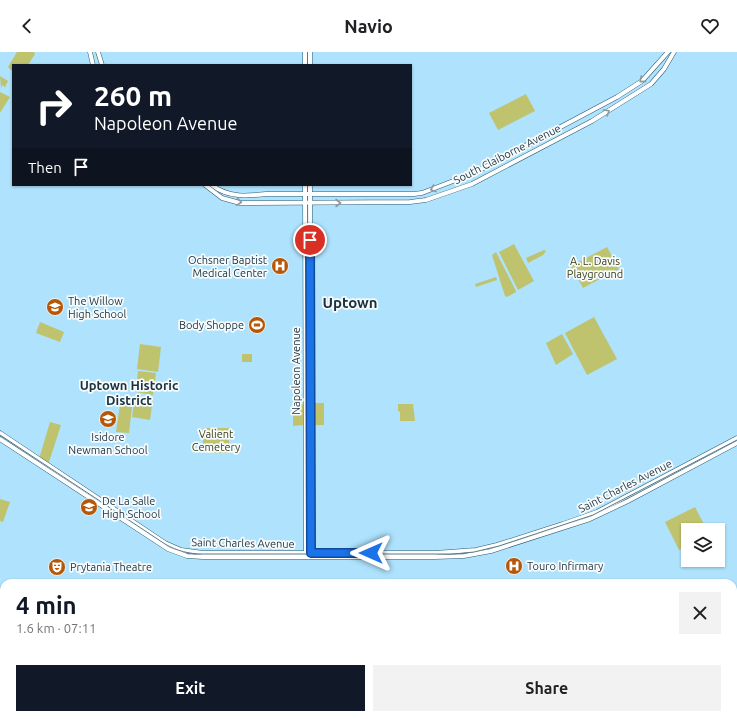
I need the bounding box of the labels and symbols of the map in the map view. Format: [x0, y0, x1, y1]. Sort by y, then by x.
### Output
one-way arrow [639, 76, 646, 83]
one-way arrow [603, 110, 610, 117]
street label: South Claiborne Avenue [451, 122, 563, 186]
one-way arrow [429, 184, 436, 192]
one-way arrow [236, 197, 242, 206]
one-way arrow [335, 199, 341, 207]
pin [293, 223, 327, 257]
place label: Ochsner Baptist Medical Center [188, 254, 268, 279]
park label: A. L. Davis Playground [567, 255, 623, 280]
hospital icon: Ochsner Baptist Medical Center [270, 256, 290, 276]
district label: Uptown [322, 294, 378, 311]
place label: The Willow High School [68, 295, 126, 320]
school or university icon: The Willow High School [45, 297, 65, 317]
sports icon: Body Shoppe [247, 315, 267, 335]
place label: Body Shoppe [179, 319, 244, 331]
street label: Napoleon Avenue [290, 327, 302, 415]
district label: Uptown Historic District [80, 378, 179, 407]
school or university icon: Isidore Newman School [98, 409, 118, 429]
park label: Valient Cemetery [192, 428, 241, 453]
place label: Isidore Newman School [68, 431, 148, 456]
street label: Saint Charles Avenue [576, 457, 674, 515]
place label: De La Salle High School [102, 495, 160, 520]
school or university icon: De La Salle High School [79, 497, 99, 517]
position arrow [350, 532, 392, 574]
street label: Saint Charles Avenue [191, 536, 295, 550]
hospital icon: Touro Infirmary [504, 556, 524, 576]
theatre icon: Prytania Theatre [47, 557, 67, 577]
place label: Touro Infirmary [527, 560, 604, 572]
place label: Prytania Theatre [70, 561, 152, 573]

